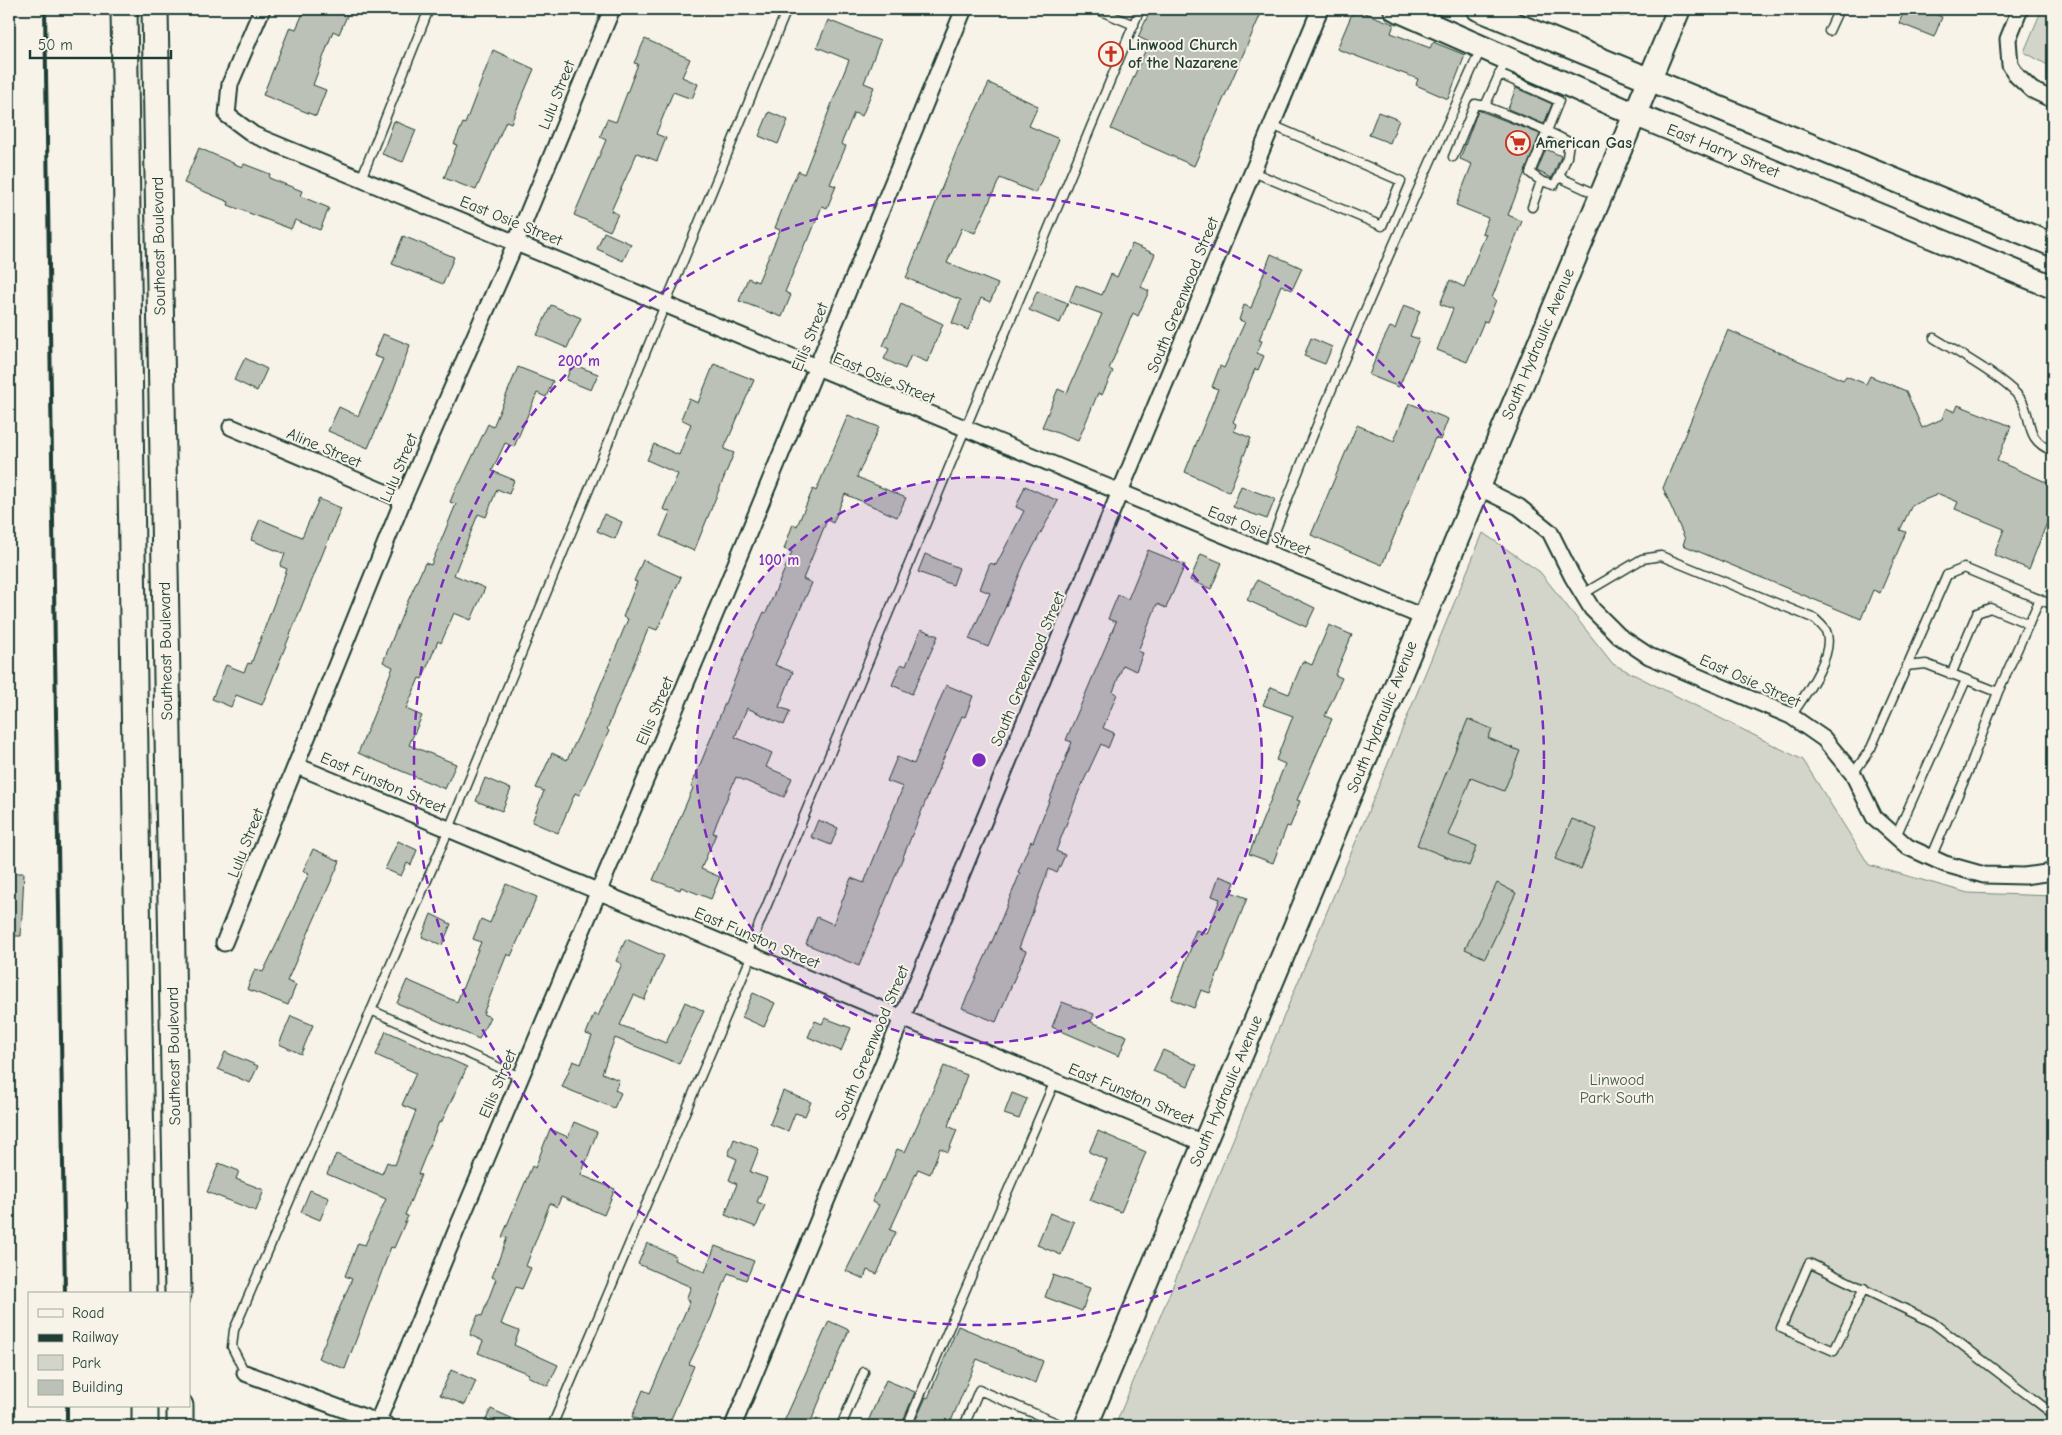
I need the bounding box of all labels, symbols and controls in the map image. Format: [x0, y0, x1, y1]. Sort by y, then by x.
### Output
scale bar [30, 28, 171, 60]
text: 50 m [38, 36, 73, 54]
place label: Linwood Church of the Nazarene [1128, 36, 1238, 72]
church icon: Linwood Church of the Nazarene [1098, 41, 1124, 67]
street label: Lulu Street [535, 57, 579, 132]
street label: East Harry Street [1664, 120, 1782, 182]
supermarket icon: American Gas [1505, 130, 1531, 156]
place label: American Gas [1536, 134, 1632, 152]
street label: Southeast Boulevard [149, 177, 169, 315]
street label: East Osie Street [457, 192, 565, 250]
street label: South Greenwood Street [1143, 214, 1223, 376]
street label: South Hydraulic Avenue [1498, 266, 1578, 422]
street label: Ellis Street [788, 300, 832, 374]
street label: East Osie Street [831, 349, 938, 408]
text: 200 m [558, 352, 600, 370]
street label: Aline Street [284, 424, 364, 472]
street label: Lulu Street [376, 430, 422, 505]
street label: East Osie Street [1205, 502, 1313, 560]
text: 100 m [759, 551, 799, 569]
street label: Southeast Boulevard [156, 582, 176, 720]
street label: South Greenwood Street [987, 588, 1069, 749]
street label: South Hydraulic Avenue [1343, 638, 1421, 796]
street label: East Osie Street [1697, 651, 1804, 711]
street label: Ellis Street [633, 674, 678, 748]
street label: East Funston Street [318, 748, 449, 818]
centre of rings [970, 751, 988, 769]
street label: Lulu Street [224, 805, 268, 880]
street label: East Funston Street [692, 903, 823, 973]
street label: South Greenwood Street [831, 962, 913, 1123]
street label: Southeast Boulevard [164, 987, 184, 1125]
street label: South Hydraulic Avenue [1186, 1013, 1266, 1169]
street label: Ellis Street [476, 1047, 521, 1121]
street label: East Funston Street [1066, 1059, 1197, 1129]
park label: Linwood Park South [1580, 1071, 1654, 1107]
legend [28, 1292, 190, 1408]
text: Road [72, 1304, 104, 1322]
text: Railway [72, 1328, 119, 1346]
text: Park [72, 1354, 101, 1372]
text: Building [72, 1378, 123, 1396]

